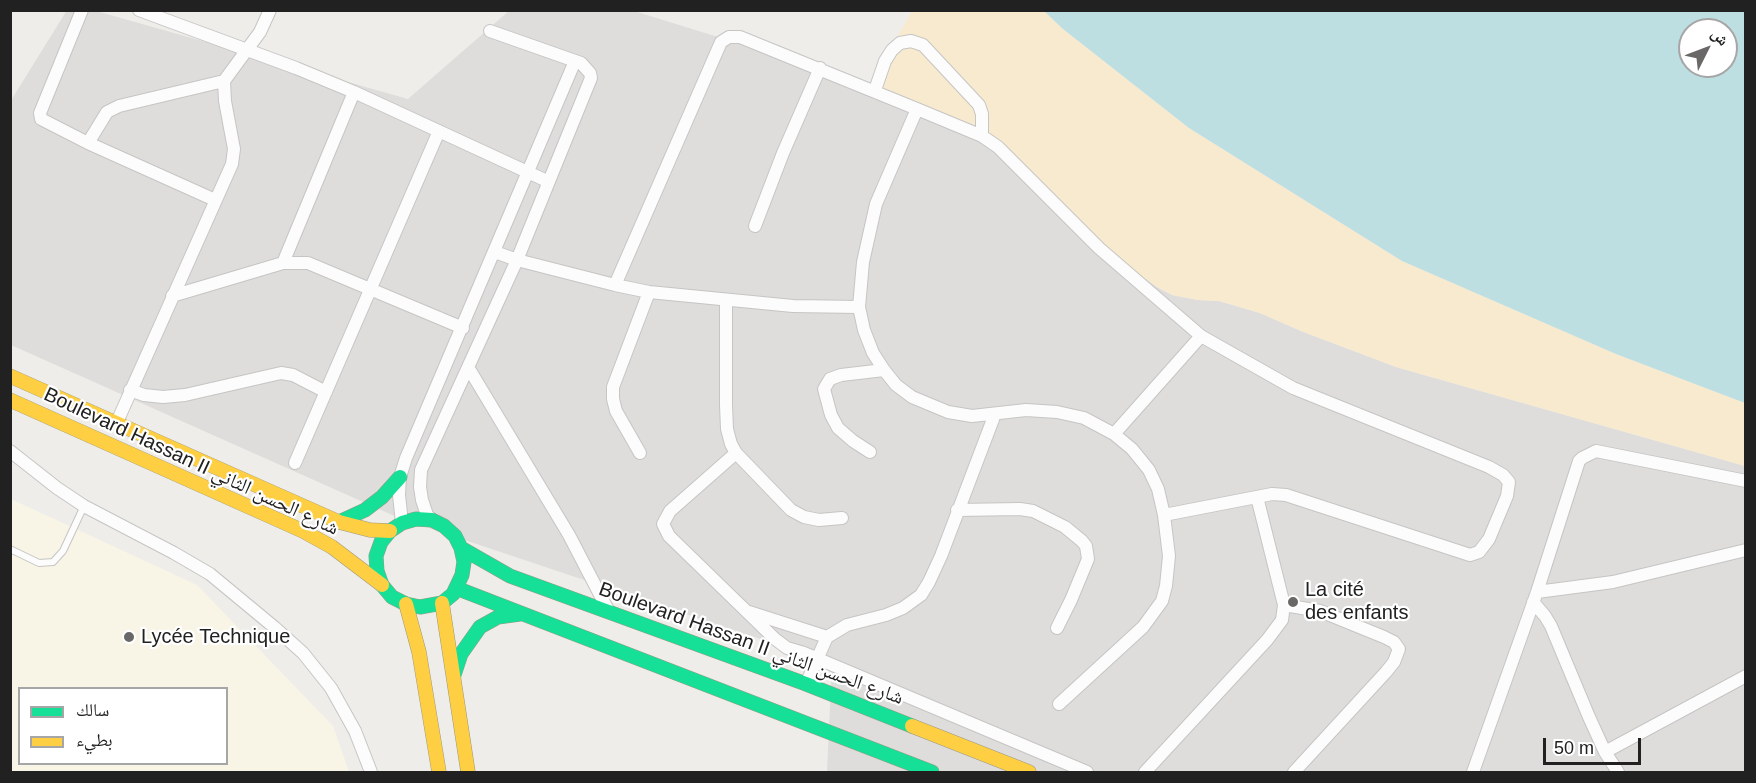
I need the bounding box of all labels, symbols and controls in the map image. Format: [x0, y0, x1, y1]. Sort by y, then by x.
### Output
north arrow [1678, 18, 1738, 78]
text: ش [1708, 25, 1732, 49]
street label: Boulevard Hassan II شارع الحسن الثاني [40, 383, 342, 541]
street label: Boulevard Hassan II شارع الحسن الثاني [595, 578, 907, 710]
place label: La cité des enfants [1305, 578, 1408, 625]
marker: La cité des enfants [1286, 595, 1300, 609]
place label: Lycée Technique [141, 625, 290, 649]
marker: Lycée Technique [122, 630, 136, 644]
legend [18, 687, 228, 765]
text: سالك [76, 700, 109, 720]
scale bar [1546, 726, 1644, 764]
text: بطيء [76, 730, 113, 750]
text: 50 m [1554, 738, 1594, 758]

